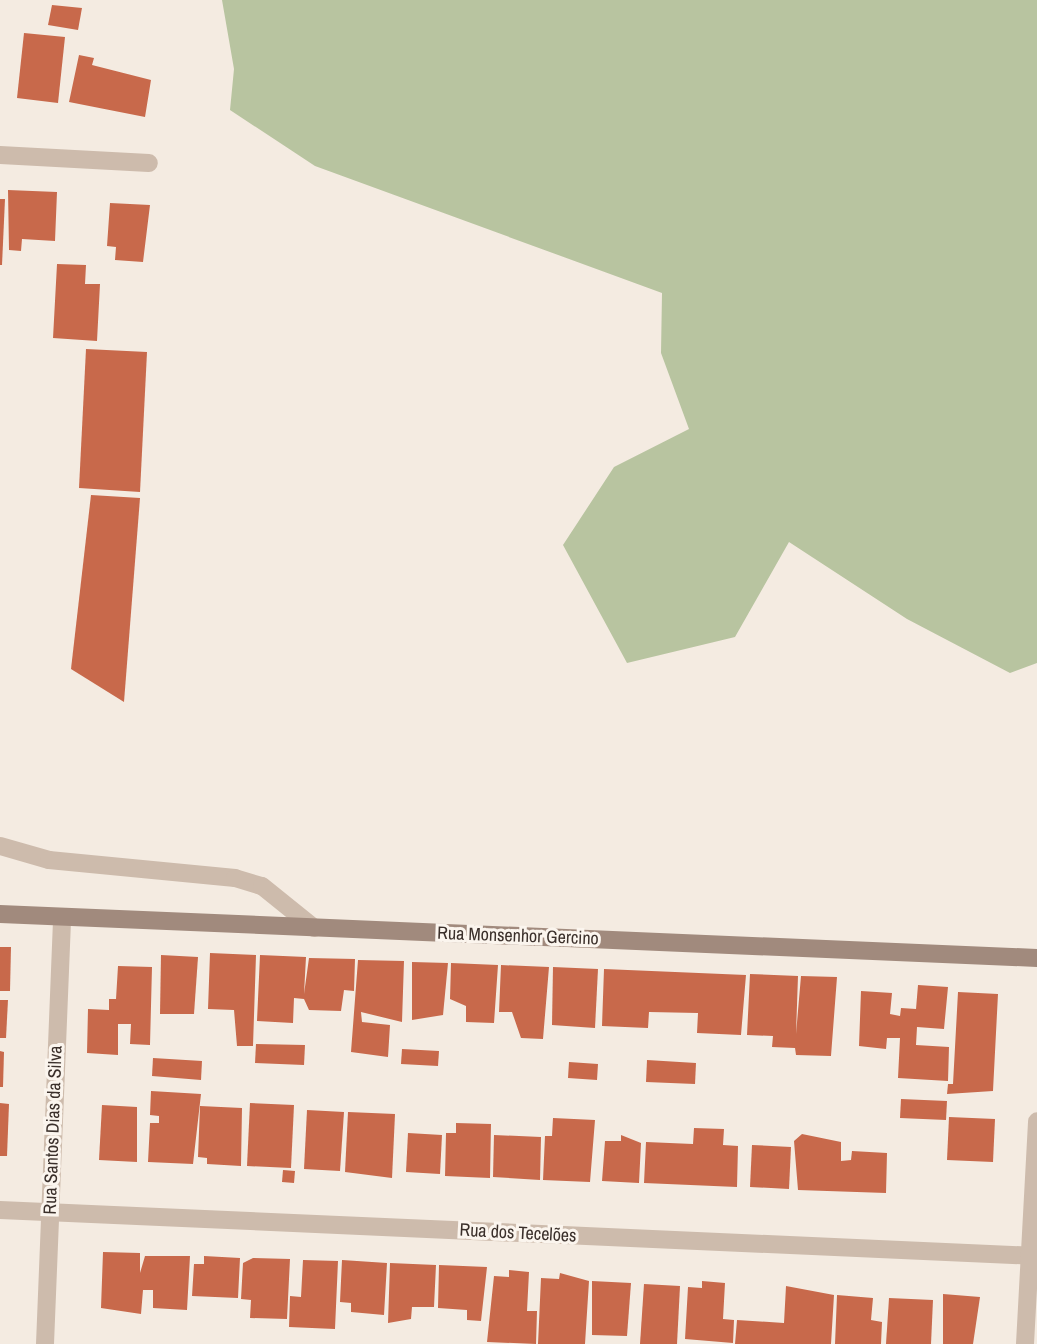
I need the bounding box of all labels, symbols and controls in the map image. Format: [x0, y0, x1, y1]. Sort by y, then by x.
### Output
street label: Rua Monsenhor Gercino [437, 922, 599, 950]
street label: Rua Santos Dias da Silva [39, 1045, 67, 1215]
street label: Rua dos Tecelões [459, 1219, 577, 1247]

